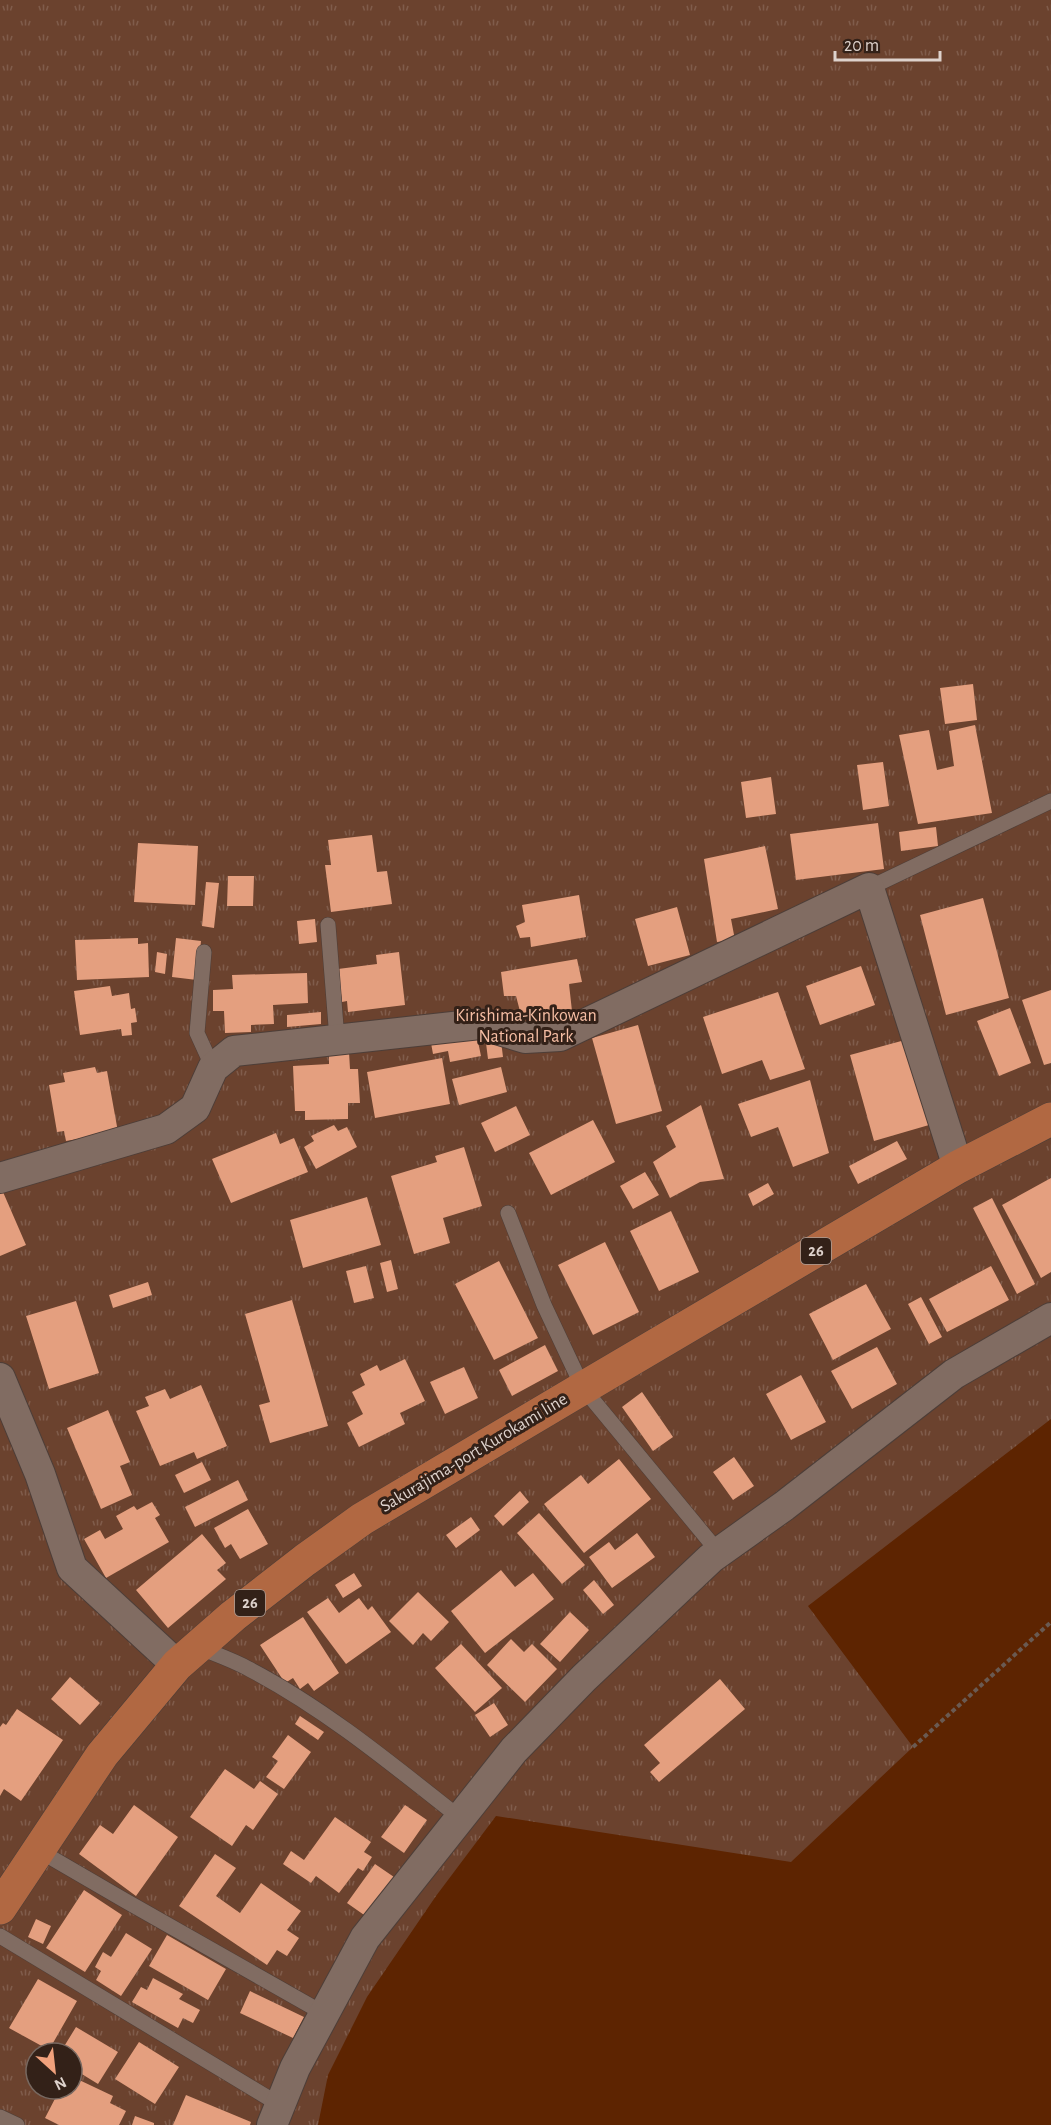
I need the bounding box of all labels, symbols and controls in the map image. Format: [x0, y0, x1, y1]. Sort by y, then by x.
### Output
scale bar [835, 24, 940, 62]
text: 20 m [844, 37, 879, 55]
park label: Kirishima-Kinkowan National Park [455, 1007, 597, 1046]
road number: 26 [801, 1238, 831, 1264]
street label: Sakurajima-port Kurokami line [377, 1390, 571, 1516]
road number: 26 [235, 1590, 265, 1616]
north arrow [24, 2041, 84, 2101]
text: N [52, 2074, 69, 2093]

